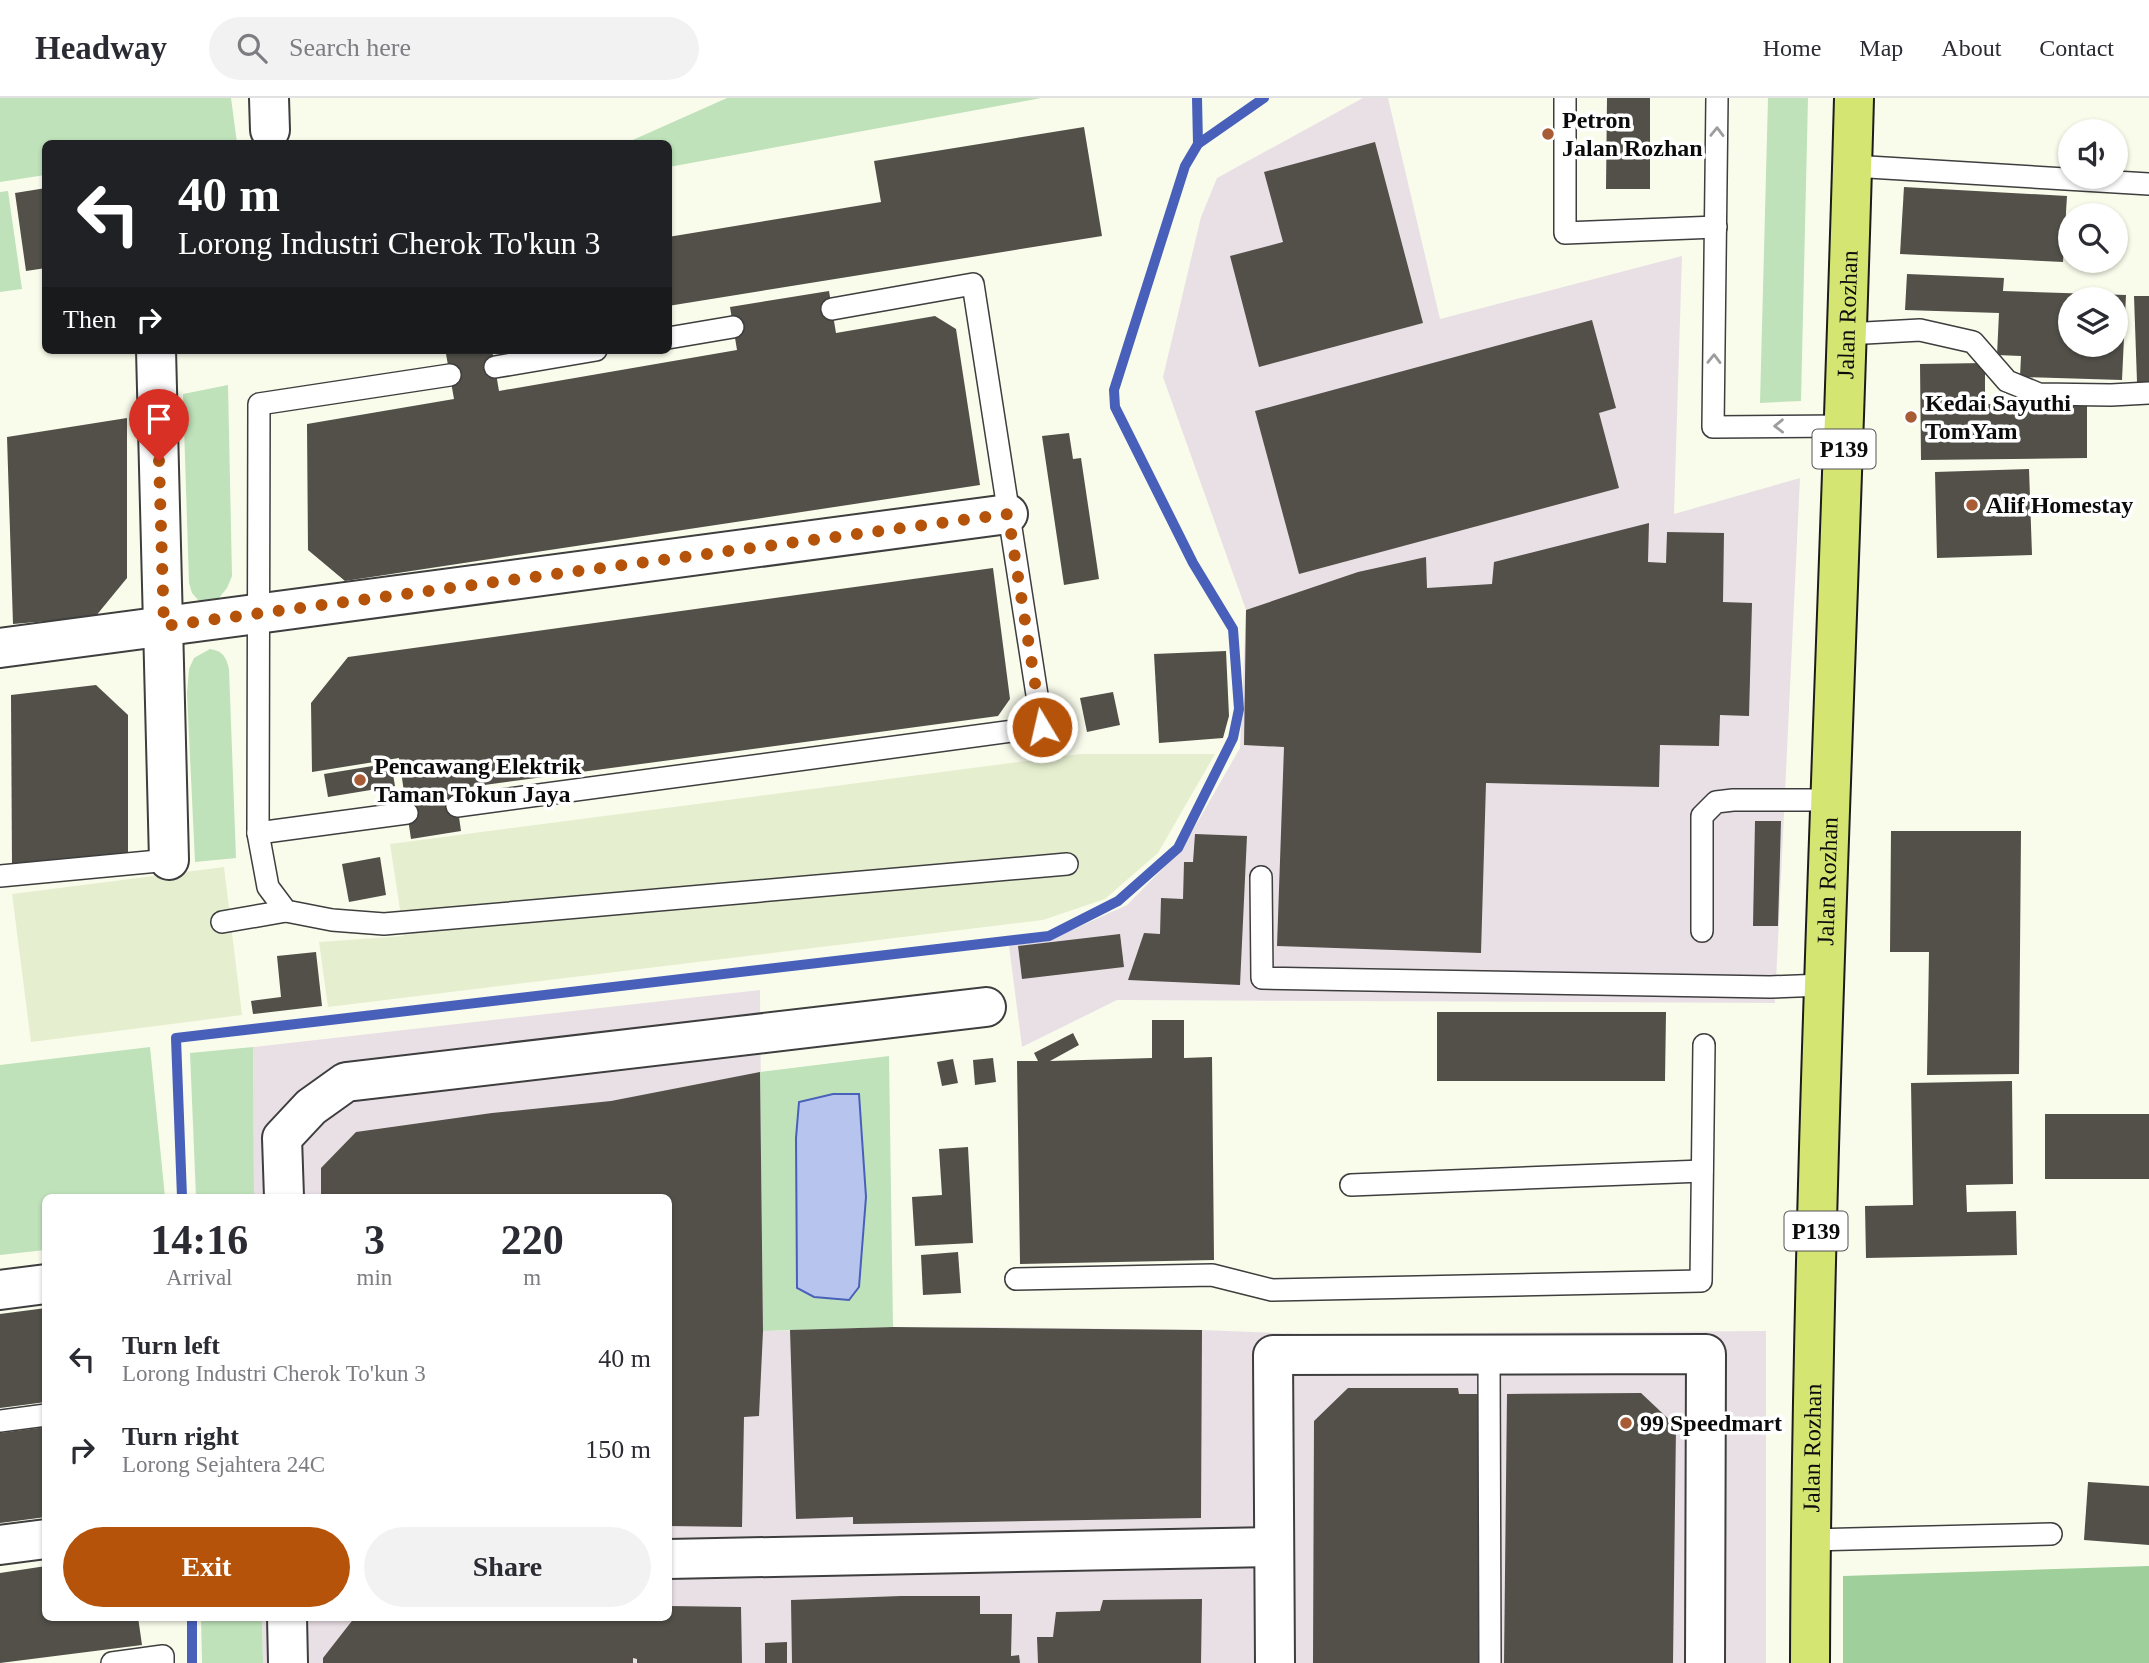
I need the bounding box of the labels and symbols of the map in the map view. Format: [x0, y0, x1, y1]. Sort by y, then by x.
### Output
place label: Petron Jalan Rozhan [1562, 107, 1703, 161]
marker: Petron Jalan Rozhan [1540, 126, 1556, 142]
one-way arrow [1709, 126, 1725, 136]
street label: Jalan Rozhan [1832, 250, 1863, 379]
one-way arrow [1706, 353, 1722, 364]
pin [129, 389, 189, 461]
place label: Kedai Sayuthi TomYam [1925, 390, 2071, 444]
marker: Kedai Sayuthi TomYam [1903, 409, 1919, 425]
one-way arrow [1773, 419, 1784, 434]
road number: P139 [1812, 430, 1876, 468]
place label: Alif Homestay [1986, 492, 2133, 518]
marker: Alif Homestay [1964, 497, 1980, 513]
position arrow [1005, 690, 1079, 764]
place label: Pencawang Elektrik Taman Tokun Jaya [374, 753, 582, 807]
marker: Pencawang Elektrik Taman Tokun Jaya [352, 772, 368, 788]
street label: Jalan Rozhan [1812, 816, 1843, 946]
road number: P139 [1784, 1212, 1848, 1250]
street label: Jalan Rozhan [1798, 1383, 1826, 1512]
place label: 99 Speedmart [1640, 1410, 1782, 1436]
marker: 99 Speedmart [1618, 1415, 1634, 1431]

